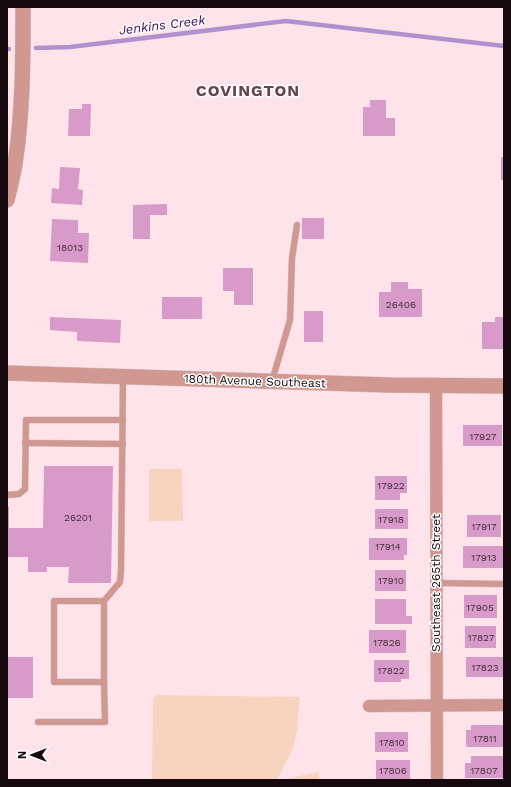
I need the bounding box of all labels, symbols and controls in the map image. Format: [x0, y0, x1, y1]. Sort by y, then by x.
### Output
water label: Jenkins Creek [118, 12, 207, 38]
district label: COVINGTON [196, 81, 300, 100]
house number: 18013 [57, 242, 83, 253]
house number: 26406 [386, 299, 416, 310]
street label: 180th Avenue Southeast [184, 372, 326, 390]
house number: 17927 [470, 431, 497, 442]
house number: 17922 [377, 480, 405, 491]
house number: 26201 [64, 512, 92, 523]
house number: 17918 [378, 514, 404, 525]
street label: Southeast 265th Street [429, 514, 443, 652]
house number: 17917 [471, 521, 497, 532]
house number: 17914 [375, 541, 401, 552]
house number: 17913 [471, 552, 497, 563]
house number: 17910 [378, 575, 404, 586]
house number: 17905 [466, 602, 494, 613]
house number: 17827 [468, 632, 495, 643]
house number: 17826 [373, 637, 401, 648]
house number: 17823 [471, 662, 499, 673]
house number: 17822 [377, 665, 405, 676]
house number: 17811 [473, 733, 497, 744]
north arrow [12, 735, 52, 775]
house number: 17810 [379, 737, 405, 748]
text: N [16, 751, 29, 759]
house number: 17806 [379, 765, 407, 776]
house number: 17807 [470, 765, 498, 776]

